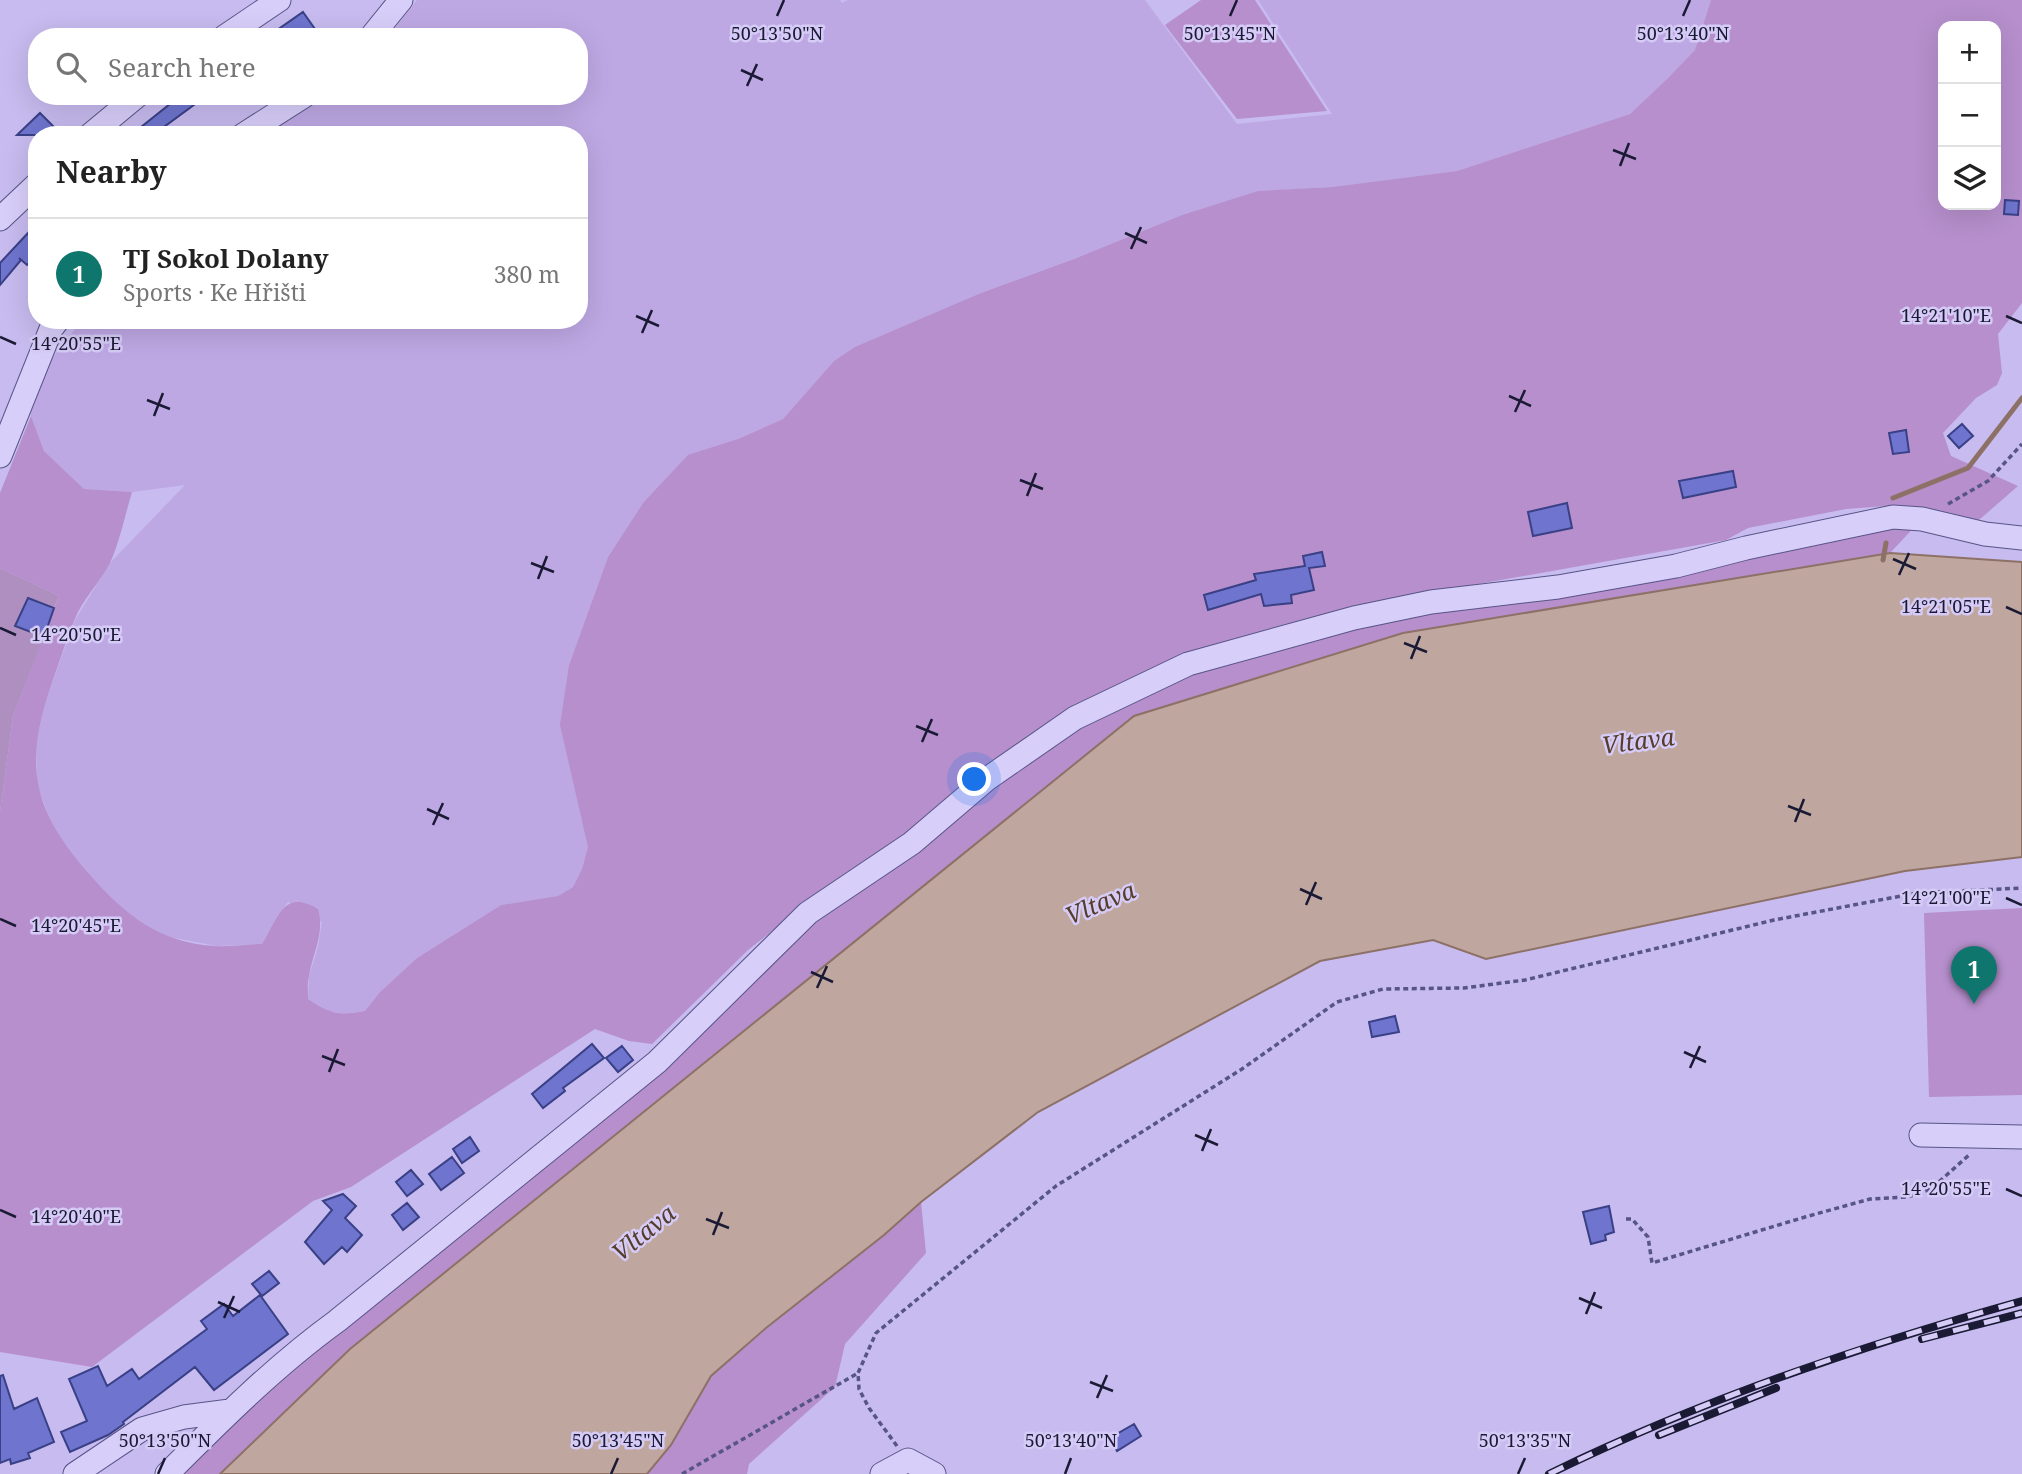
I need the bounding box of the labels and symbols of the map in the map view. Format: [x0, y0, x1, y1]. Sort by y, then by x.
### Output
text: 50°13'50"N [731, 21, 824, 45]
text: 50°13'45"N [1184, 21, 1277, 45]
text: 50°13'40"N [1637, 21, 1730, 45]
text: 14°21'10"E [1901, 303, 1991, 327]
text: 14°20'55"E [31, 331, 121, 355]
text: 14°21'05"E [1901, 594, 1991, 618]
text: 14°20'50"E [31, 622, 121, 646]
water label: Vltava [1600, 719, 1676, 761]
your location [957, 762, 991, 796]
water label: Vltava [1060, 873, 1140, 931]
text: 14°21'00"E [1901, 885, 1991, 909]
text: 14°20'45"E [31, 913, 121, 937]
pin: 1 [1951, 946, 1997, 1004]
text: 14°20'55"E [1901, 1176, 1991, 1200]
water label: Vltava [604, 1196, 682, 1268]
text: 14°20'40"E [31, 1204, 121, 1228]
text: 50°13'50"N [119, 1428, 212, 1452]
text: 50°13'45"N [572, 1428, 665, 1452]
text: 50°13'40"N [1025, 1428, 1118, 1452]
text: 50°13'35"N [1479, 1428, 1572, 1452]

